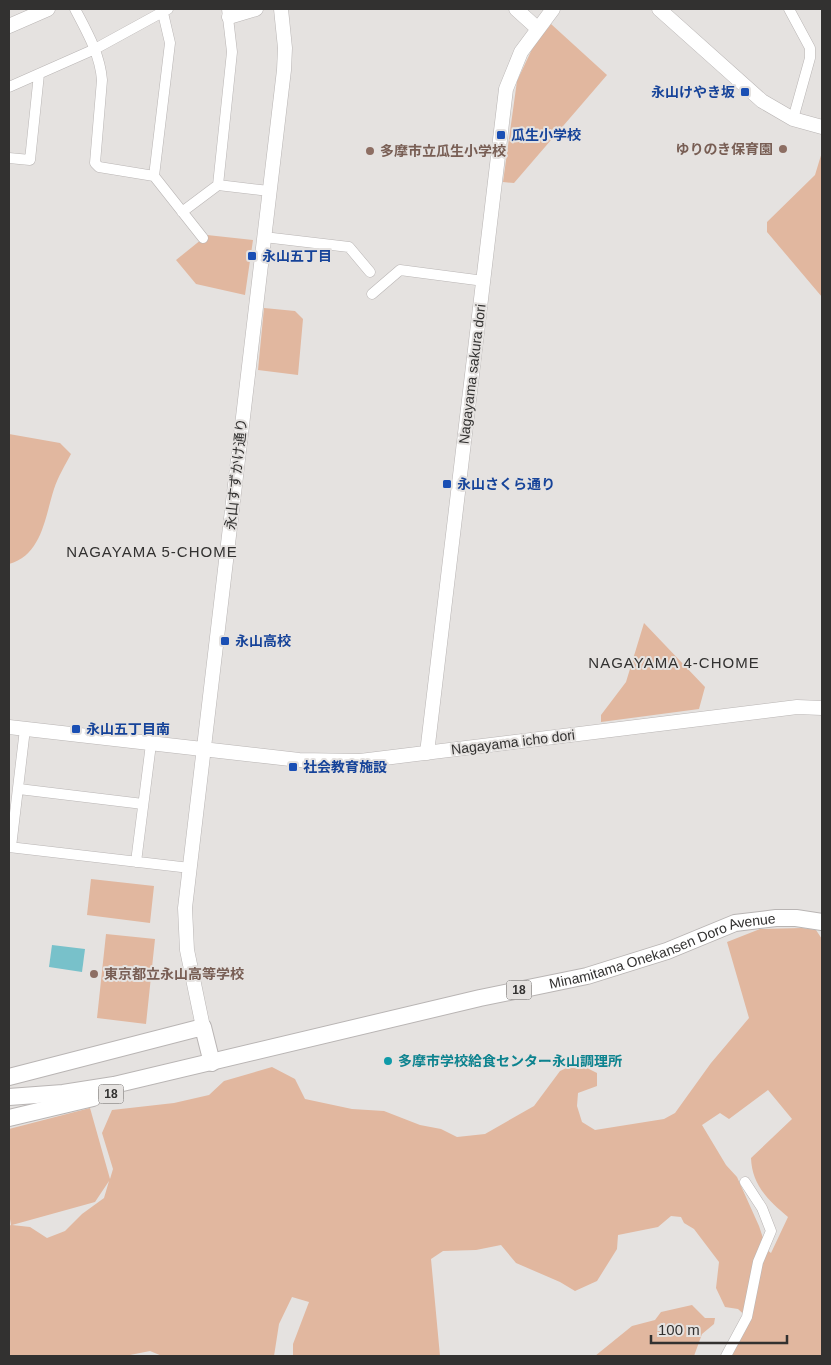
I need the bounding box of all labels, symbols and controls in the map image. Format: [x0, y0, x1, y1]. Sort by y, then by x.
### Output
place label: 永山けやき坂 [651, 84, 735, 100]
marker: 永山けやき坂 [739, 86, 751, 98]
place label: 瓜生小学校 [511, 127, 581, 143]
marker: 瓜生小学校 [495, 129, 507, 141]
place label: ゆりのき保育園 [675, 141, 773, 157]
place label: 多摩市立瓜生小学校 [380, 143, 506, 159]
marker: ゆりのき保育園 [777, 143, 789, 155]
marker: 多摩市立瓜生小学校 [364, 145, 376, 157]
place label: 永山五丁目 [262, 248, 332, 264]
marker: 永山五丁目 [246, 250, 258, 262]
street label: Nagayama sakura dori [455, 303, 489, 445]
street label: 永山すずかけ通り [222, 417, 250, 531]
place label: 永山さくら通り [457, 476, 555, 492]
marker: 永山さくら通り [441, 478, 453, 490]
district label: NAGAYAMA 5-CHOME [66, 543, 238, 560]
place label: 永山高校 [235, 633, 291, 649]
marker: 永山高校 [219, 635, 231, 647]
district label: NAGAYAMA 4-CHOME [588, 654, 760, 671]
place label: 永山五丁目南 [86, 721, 170, 737]
marker: 永山五丁目南 [70, 723, 82, 735]
street label: Nagayama icho dori [450, 726, 576, 758]
place label: 社会教育施設 [303, 759, 387, 775]
marker: 社会教育施設 [287, 761, 299, 773]
street label: Minamitama Onekansen Doro Avenue [548, 910, 777, 992]
place label: 東京都立永山高等学校 [104, 966, 244, 982]
marker: 東京都立永山高等学校 [88, 968, 100, 980]
road number: 18 [506, 980, 532, 1000]
place label: 多摩市学校給食センター永山調理所 [398, 1053, 622, 1069]
marker: 多摩市学校給食センター永山調理所 [382, 1055, 394, 1067]
road number: 18 [98, 1084, 124, 1104]
scale bar [651, 1312, 787, 1344]
text: 100 m [658, 1321, 700, 1338]

